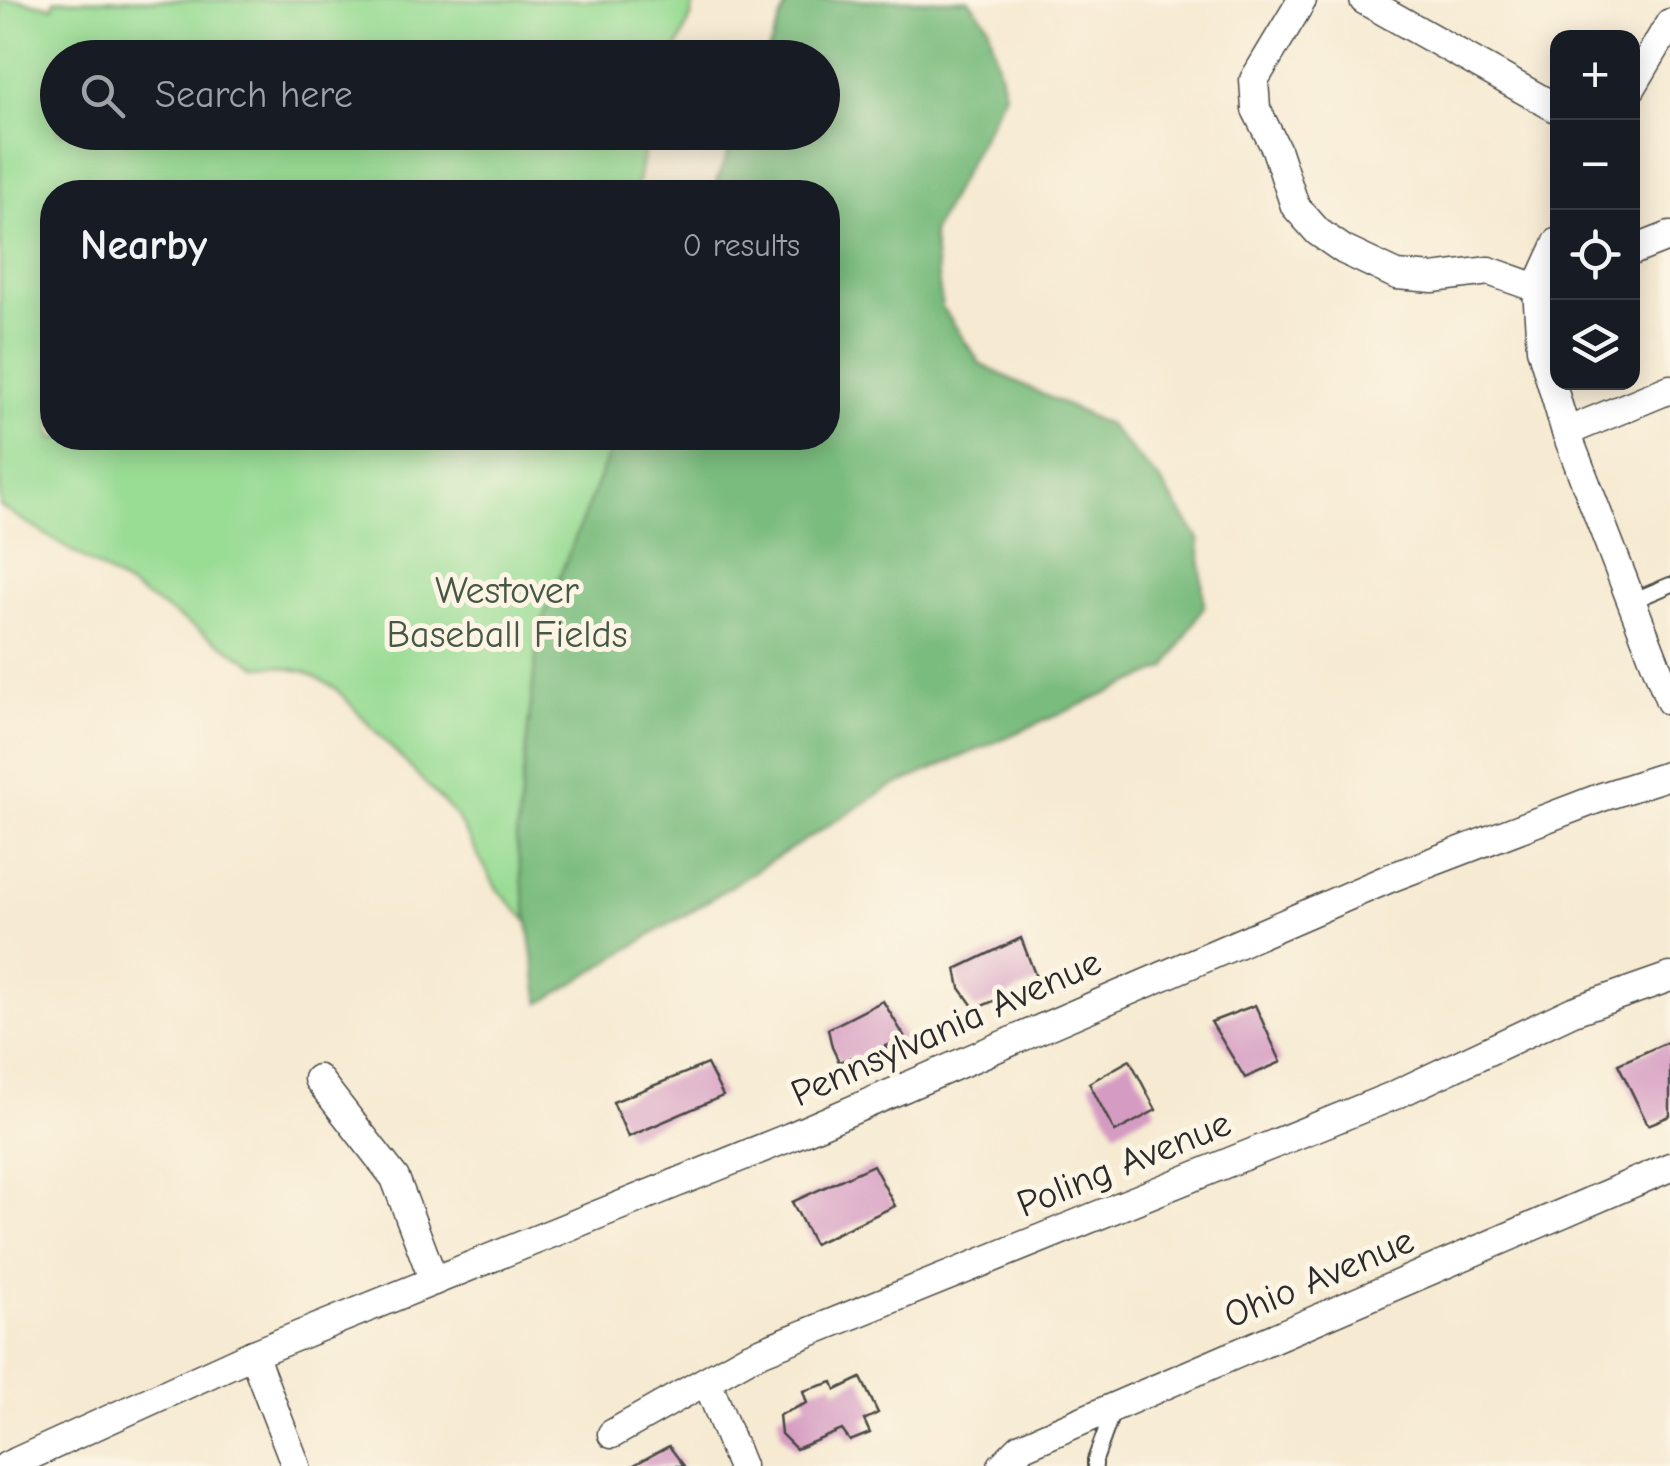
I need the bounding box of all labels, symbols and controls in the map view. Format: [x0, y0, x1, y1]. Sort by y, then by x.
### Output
map controls [1550, 30, 1640, 390]
button: + [1550, 30, 1640, 120]
search box [40, 40, 840, 150]
icon: search [75, 68, 130, 123]
text: Search here [155, 73, 353, 117]
button: − [1550, 120, 1640, 210]
button: locate [1550, 210, 1640, 300]
text: Nearby [80, 221, 207, 270]
text: 0 results [683, 227, 800, 264]
button: layers [1550, 300, 1640, 390]
park label: Westover Baseball Fields [386, 569, 628, 657]
street label: Pennsylvania Avenue [784, 940, 1108, 1116]
street label: Poling Avenue [1011, 1101, 1237, 1227]
street label: Ohio Avenue [1217, 1218, 1421, 1338]

